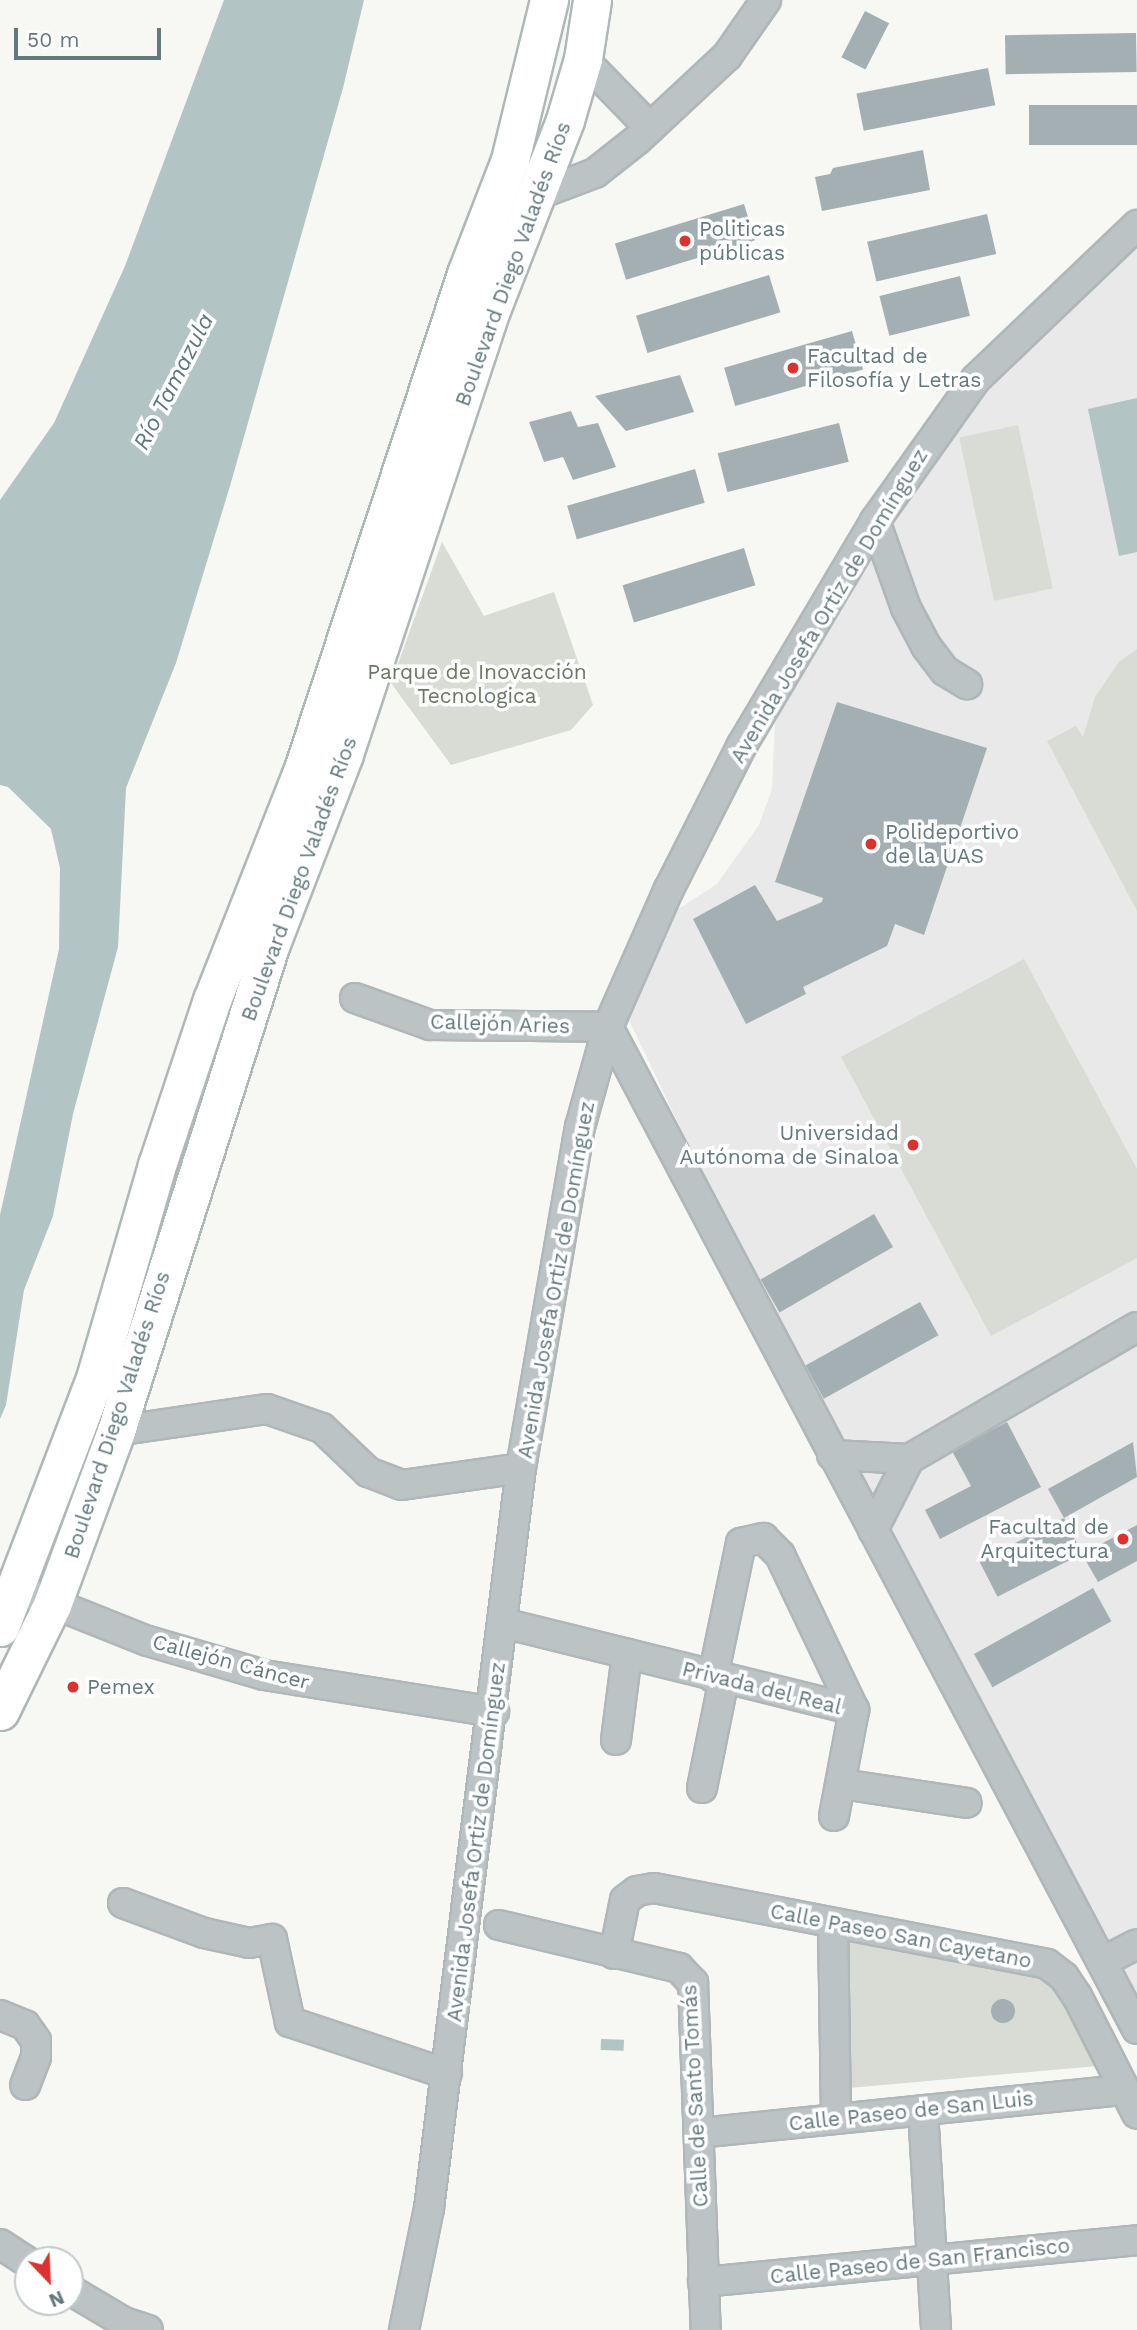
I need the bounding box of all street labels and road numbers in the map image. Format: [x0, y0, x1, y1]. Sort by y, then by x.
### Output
street label: Boulevard Diego Valadés Ríos [450, 118, 576, 410]
street label: Avenida Josefa Ortiz de Domínguez [725, 444, 933, 768]
street label: Boulevard Diego Valadés Ríos [236, 733, 362, 1025]
street label: Callejón Aries [429, 1009, 571, 1039]
street label: Avenida Josefa Ortiz de Domínguez [512, 1099, 600, 1461]
street label: Boulevard Diego Valadés Ríos [58, 1268, 176, 1562]
street label: Callejón Cáncer [150, 1629, 312, 1695]
street label: Privada del Real [679, 1656, 845, 1720]
street label: Avenida Josefa Ortiz de Domínguez [441, 1660, 511, 2024]
street label: Calle Paseo San Cayetano [768, 1898, 1034, 1974]
street label: Calle de Santo Tomás [677, 1984, 713, 2208]
street label: Calle Paseo de San Luis [787, 2086, 1035, 2136]
street label: Calle Paseo de San Francisco [769, 2233, 1071, 2289]

